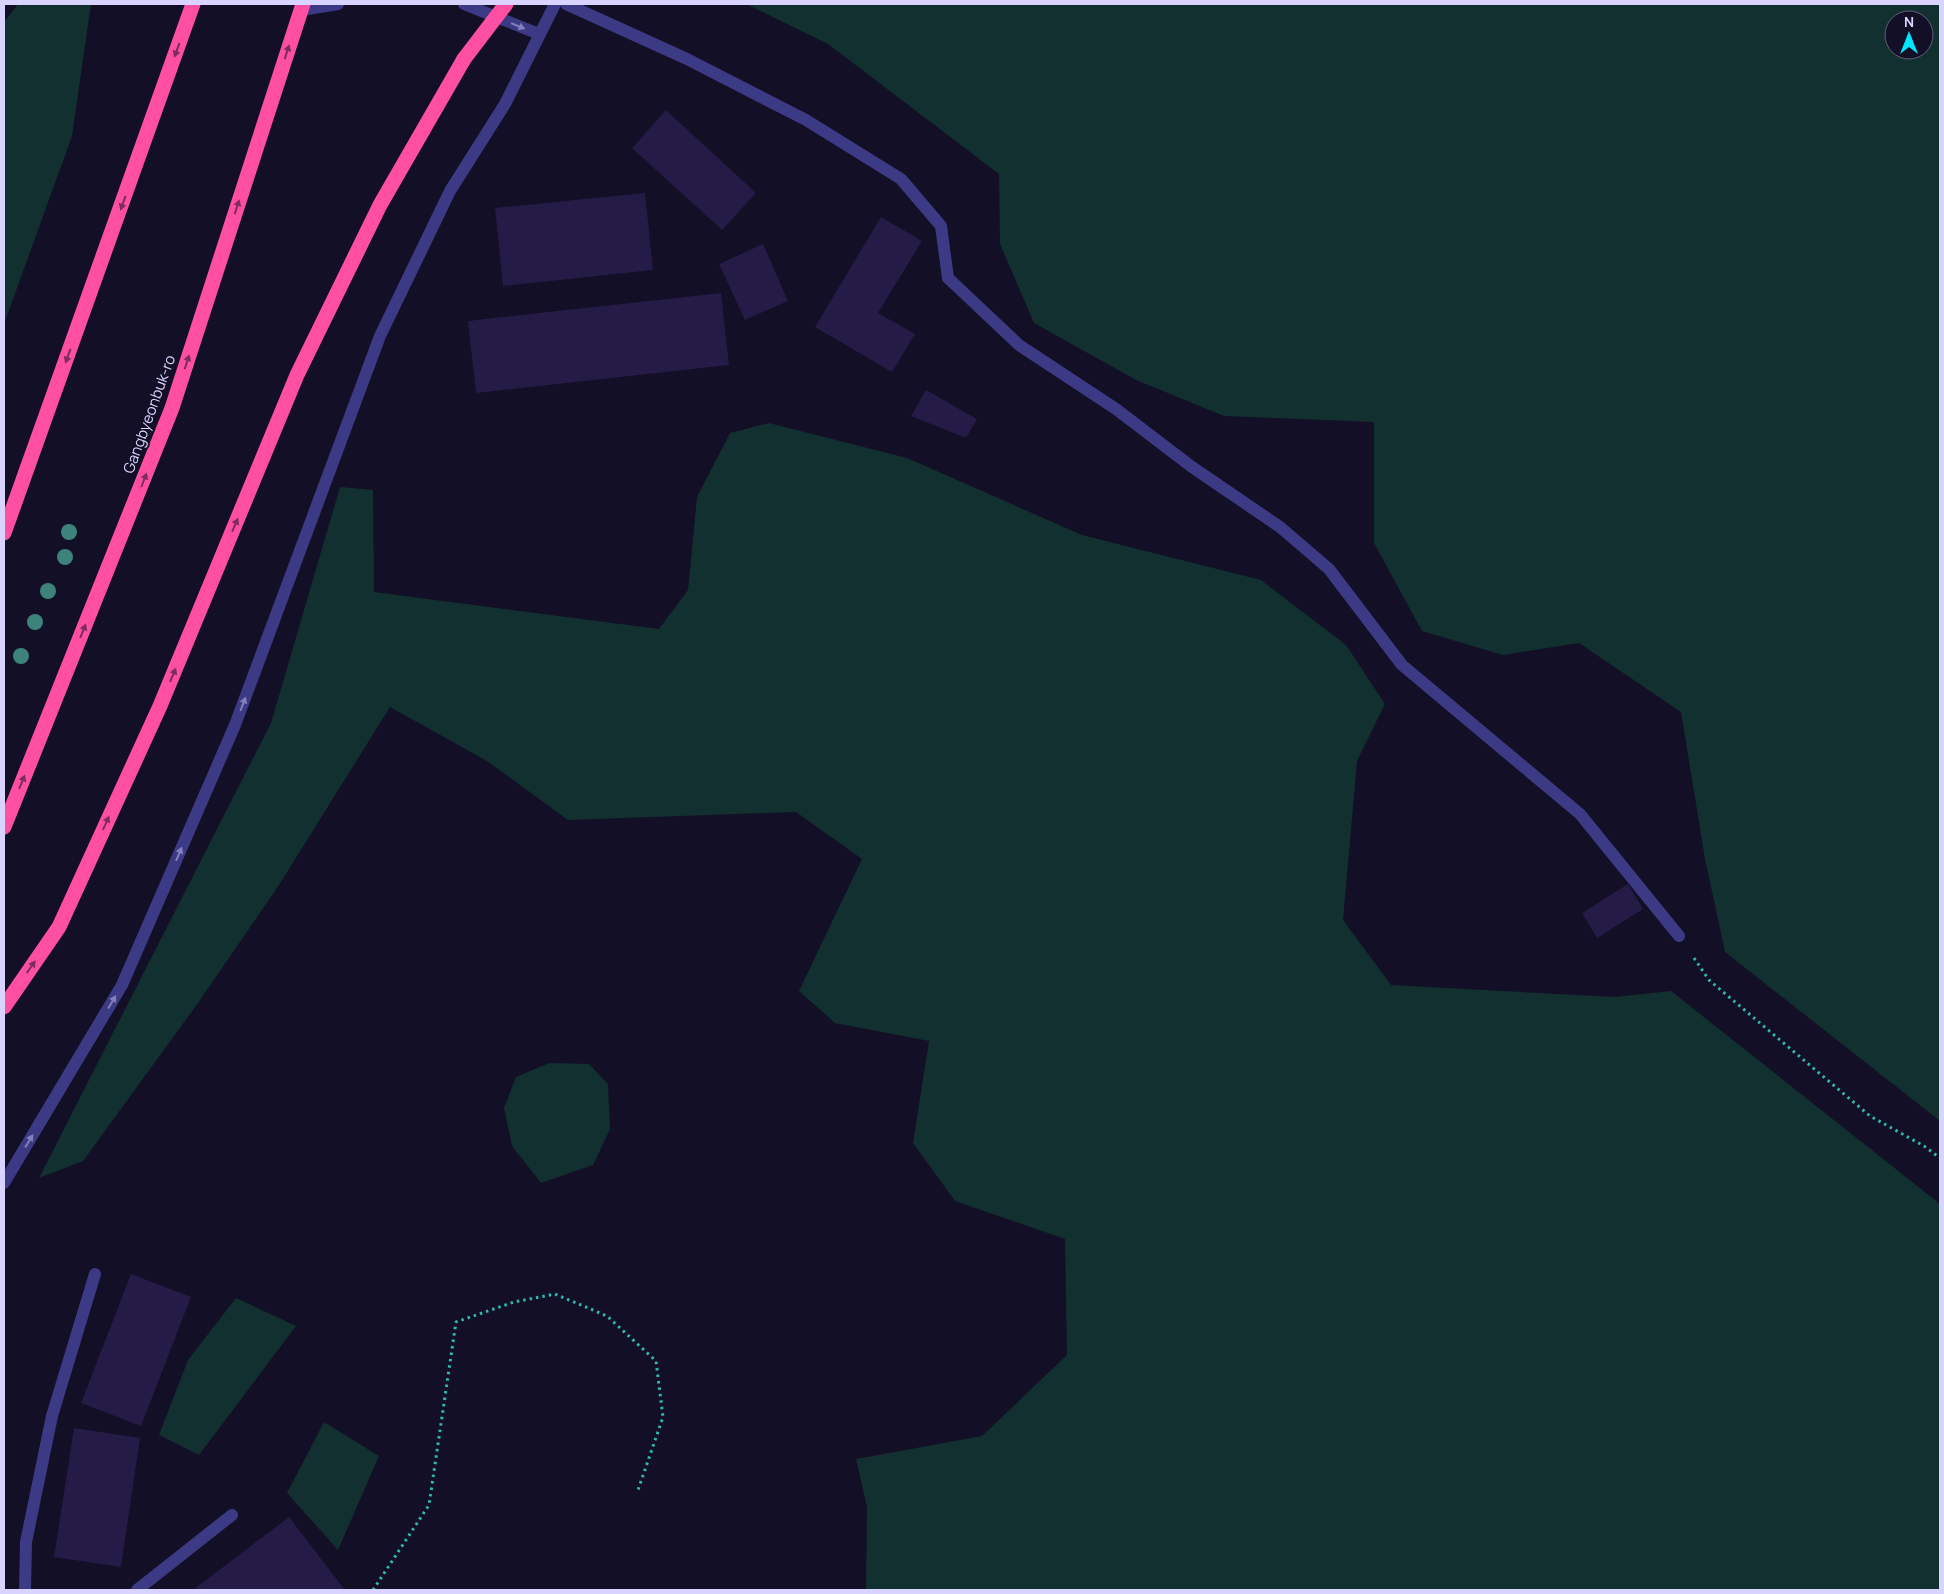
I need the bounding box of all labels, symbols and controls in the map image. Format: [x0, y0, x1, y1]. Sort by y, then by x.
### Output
north arrow [1884, 10, 1934, 60]
text: N [1904, 12, 1914, 31]
one-way arrow [511, 22, 526, 30]
one-way arrow [173, 43, 181, 58]
one-way arrow [284, 45, 291, 60]
one-way arrow [118, 196, 126, 211]
one-way arrow [233, 199, 241, 214]
one-way arrow [64, 349, 72, 364]
street label: Gangbyeonbuk-ro [118, 352, 180, 476]
one-way arrow [184, 354, 192, 369]
one-way arrow [140, 472, 148, 487]
one-way arrow [231, 517, 239, 532]
one-way arrow [80, 624, 88, 638]
one-way arrow [169, 668, 177, 682]
one-way arrow [240, 697, 247, 712]
one-way arrow [19, 774, 26, 789]
one-way arrow [103, 816, 111, 830]
one-way arrow [176, 847, 184, 861]
one-way arrow [27, 960, 36, 974]
one-way arrow [108, 995, 117, 1008]
one-way arrow [24, 1135, 33, 1148]

